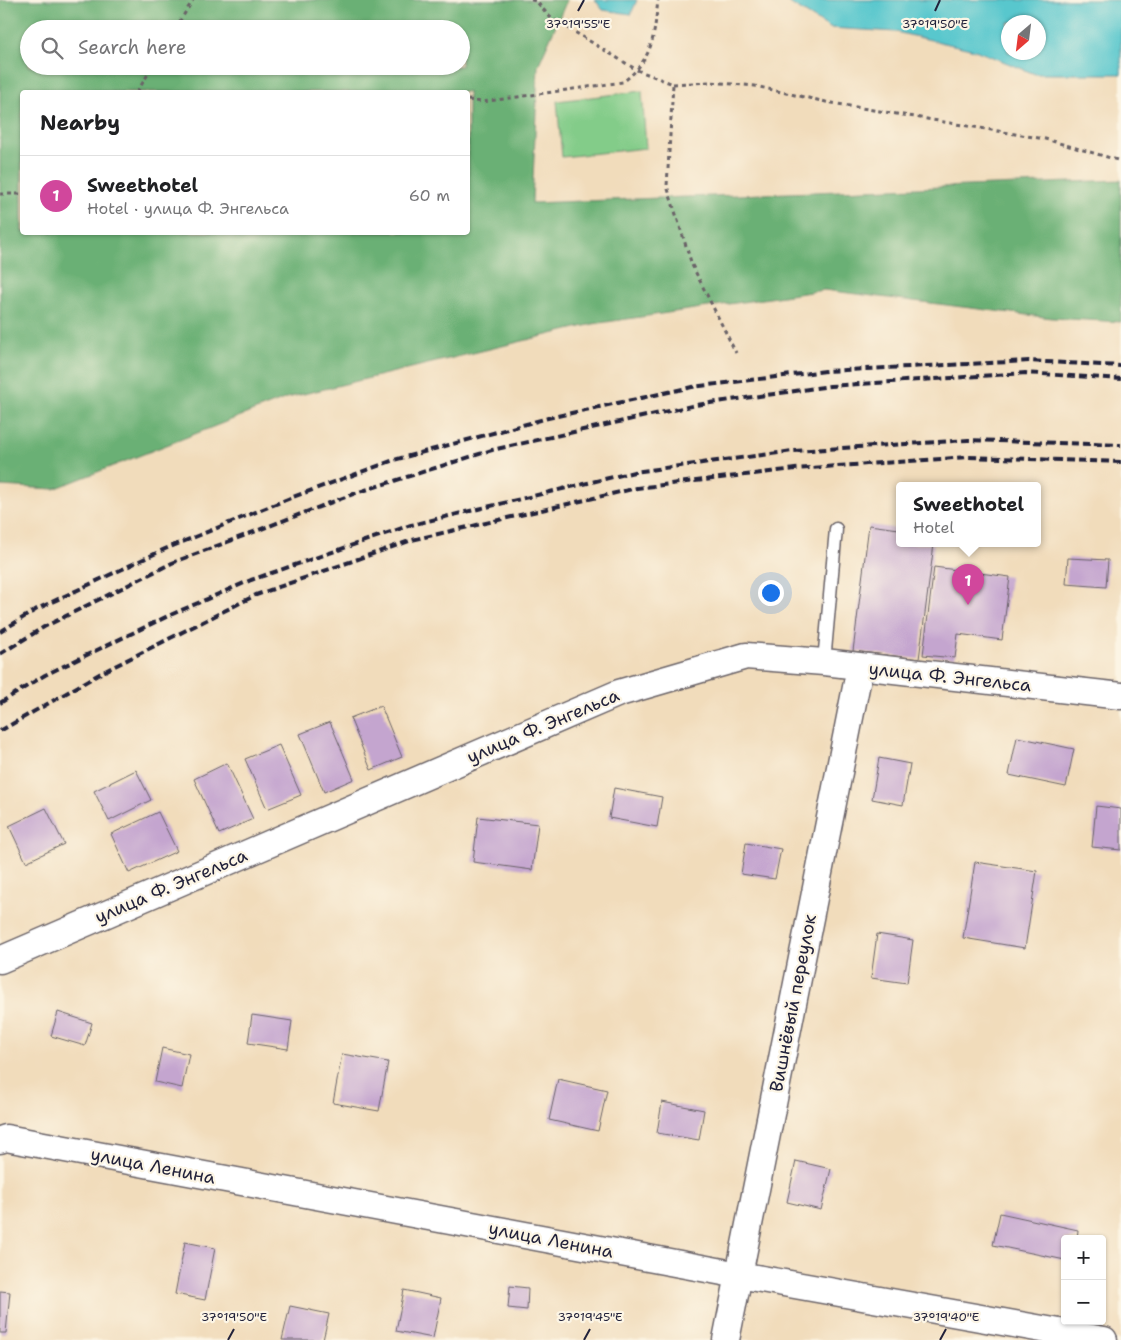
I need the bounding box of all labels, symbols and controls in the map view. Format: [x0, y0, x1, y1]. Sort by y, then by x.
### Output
north arrow [1001, 15, 1046, 60]
text: 37°19'55"E [546, 16, 610, 32]
text: 37°19'50"E [902, 16, 968, 32]
search box [20, 20, 470, 75]
icon: search [38, 34, 66, 62]
text: Search here [78, 35, 187, 60]
text: Nearby [40, 109, 120, 137]
text: Sweethotel [87, 173, 198, 198]
text: 1 [52, 185, 60, 206]
text: 60 m [409, 185, 450, 206]
text: Hotel · улица Ф. Энгельса [87, 198, 289, 219]
popup [896, 482, 1041, 547]
text: Sweethotel [913, 492, 1024, 517]
text: Hotel [913, 517, 954, 538]
pin: 1 [952, 564, 984, 605]
your location [758, 580, 784, 606]
street label: улица Ф. Энгельса [867, 657, 1033, 697]
street label: улица Ф. Энгельса [463, 683, 623, 769]
street label: улица Ф. Энгельса [91, 843, 251, 929]
street label: Вишнёвый переулок [764, 912, 822, 1094]
street label: улица Ленина [89, 1142, 217, 1190]
street label: улица Ленина [487, 1216, 615, 1264]
map controls [1061, 1235, 1106, 1325]
button: + [1061, 1235, 1106, 1280]
button: − [1061, 1280, 1106, 1325]
text: 37°19'50"E [201, 1309, 267, 1325]
text: 37°19'45"E [557, 1309, 623, 1325]
text: 37°19'40"E [913, 1309, 979, 1325]

